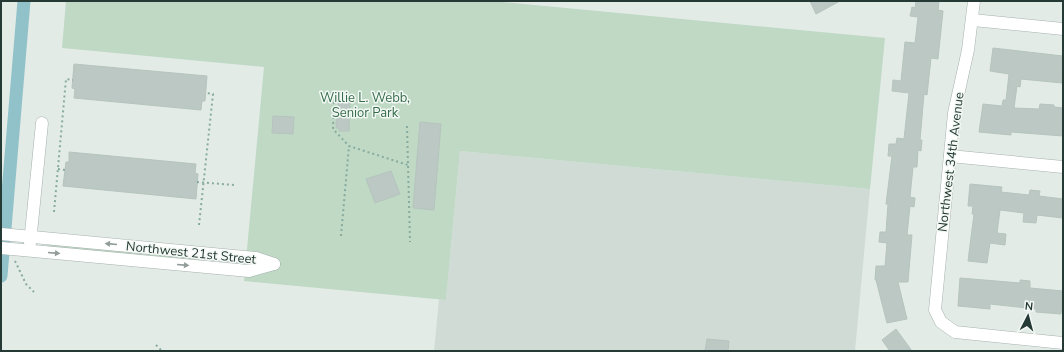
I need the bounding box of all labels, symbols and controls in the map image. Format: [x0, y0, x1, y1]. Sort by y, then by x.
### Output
park label: Willie L. Webb, Senior Park [320, 89, 410, 122]
street label: Northwest 34th Avenue [933, 91, 969, 233]
street label: Northwest 21st Street [125, 237, 257, 269]
one-way arrow [105, 241, 117, 248]
one-way arrow [48, 249, 60, 256]
one-way arrow [177, 261, 189, 268]
north arrow [1008, 296, 1048, 336]
text: N [1024, 299, 1034, 314]

